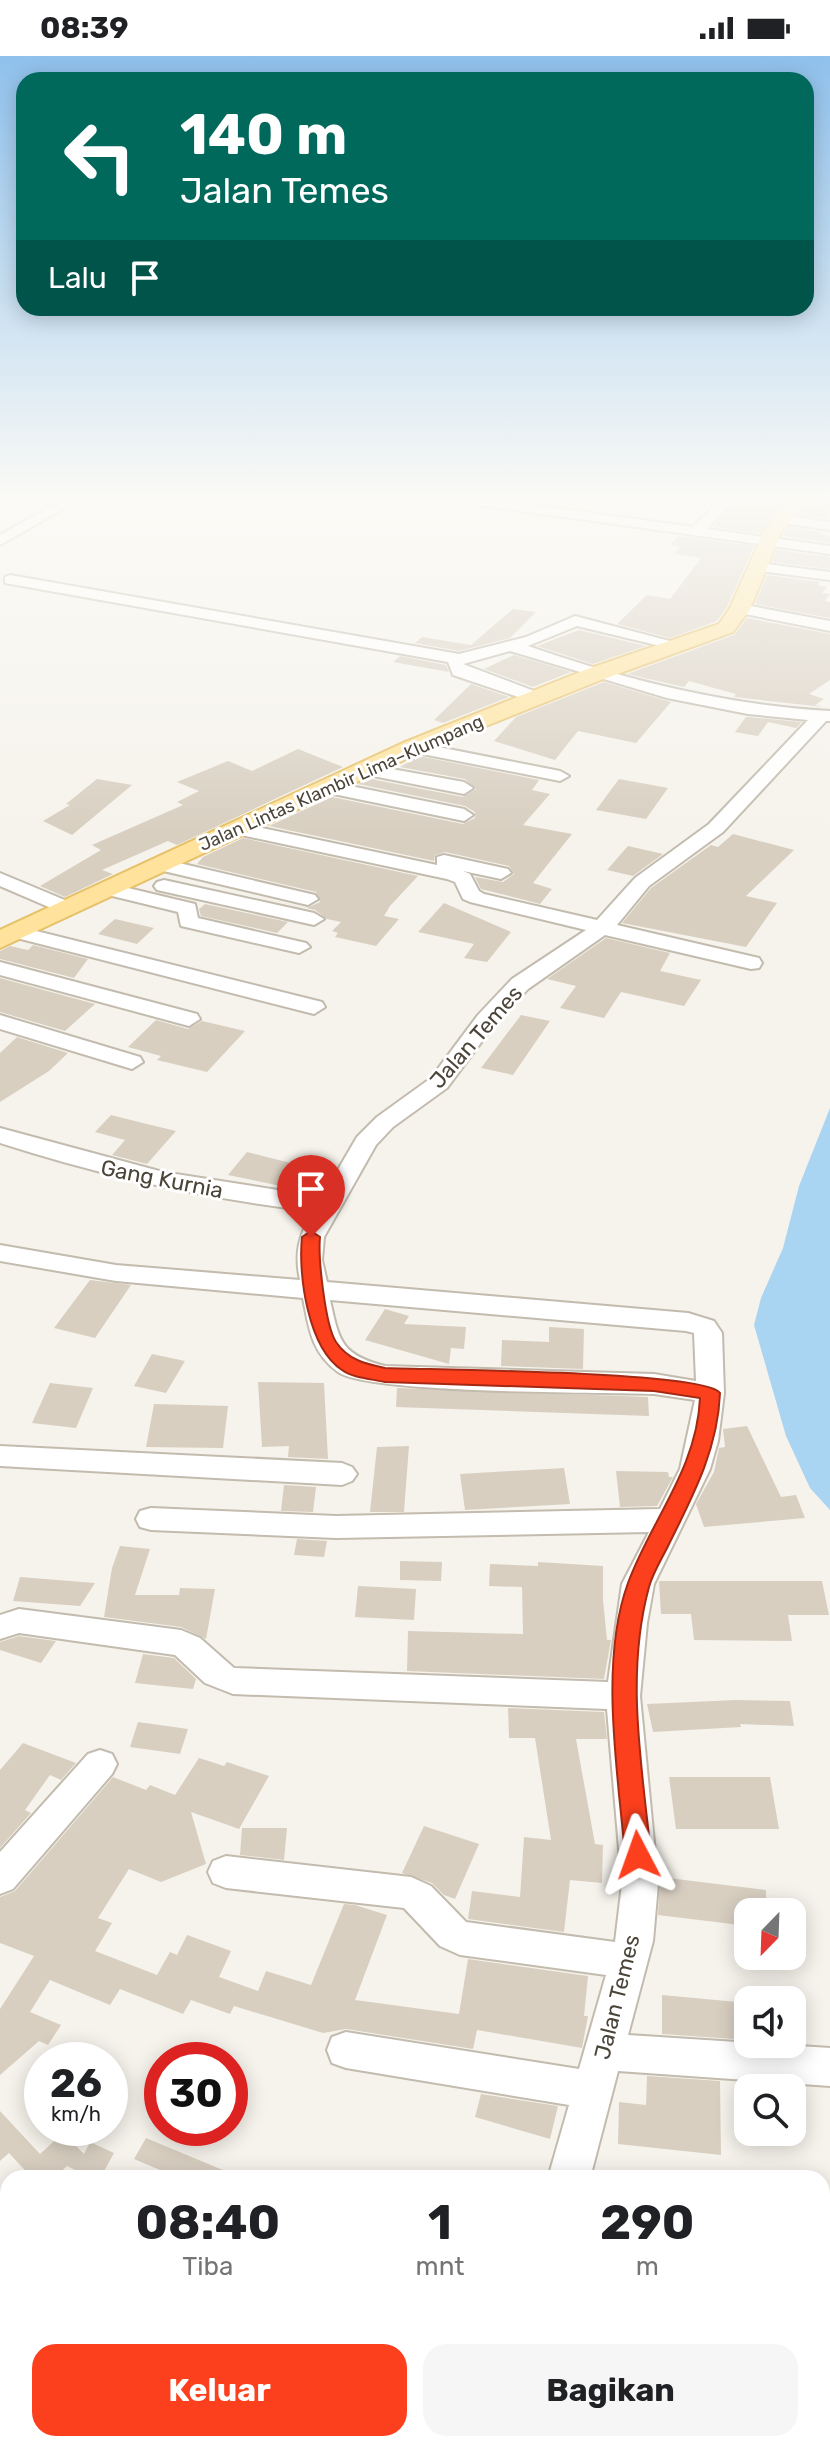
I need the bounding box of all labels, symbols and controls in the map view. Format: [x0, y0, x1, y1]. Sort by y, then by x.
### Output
text: 08:39 [40, 10, 128, 46]
text: 140 m [180, 102, 347, 168]
icon: left [48, 104, 152, 208]
text: Jalan Temes [180, 169, 389, 212]
icon: arrive [123, 256, 167, 300]
text: Lalu [48, 260, 107, 296]
street label: Jalan Lintas Klambir Lima–Klumpang [195, 710, 487, 856]
street label: Jalan Temes [424, 980, 528, 1094]
street label: Gang Kurnia [99, 1154, 225, 1204]
pin [277, 1155, 345, 1237]
icon: arrive [289, 1167, 333, 1211]
position arrow [596, 1813, 680, 1897]
north arrow [734, 1898, 806, 1970]
map controls [734, 1898, 806, 2146]
street label: Jalan Temes [588, 1932, 646, 2062]
button: sound [734, 1986, 806, 2058]
speed limit sign: 30 [144, 2042, 248, 2146]
text: 26 [50, 2060, 102, 2107]
button: search [734, 2074, 806, 2146]
text: km/h [51, 2102, 101, 2126]
text: 08:40 [135, 2194, 280, 2251]
text: 1 [428, 2194, 452, 2251]
text: 290 [600, 2194, 695, 2251]
text: Tiba [182, 2251, 233, 2282]
text: mnt [416, 2251, 464, 2282]
text: m [636, 2251, 659, 2282]
button: Keluar [32, 2344, 407, 2436]
button: Bagikan [423, 2344, 798, 2436]

